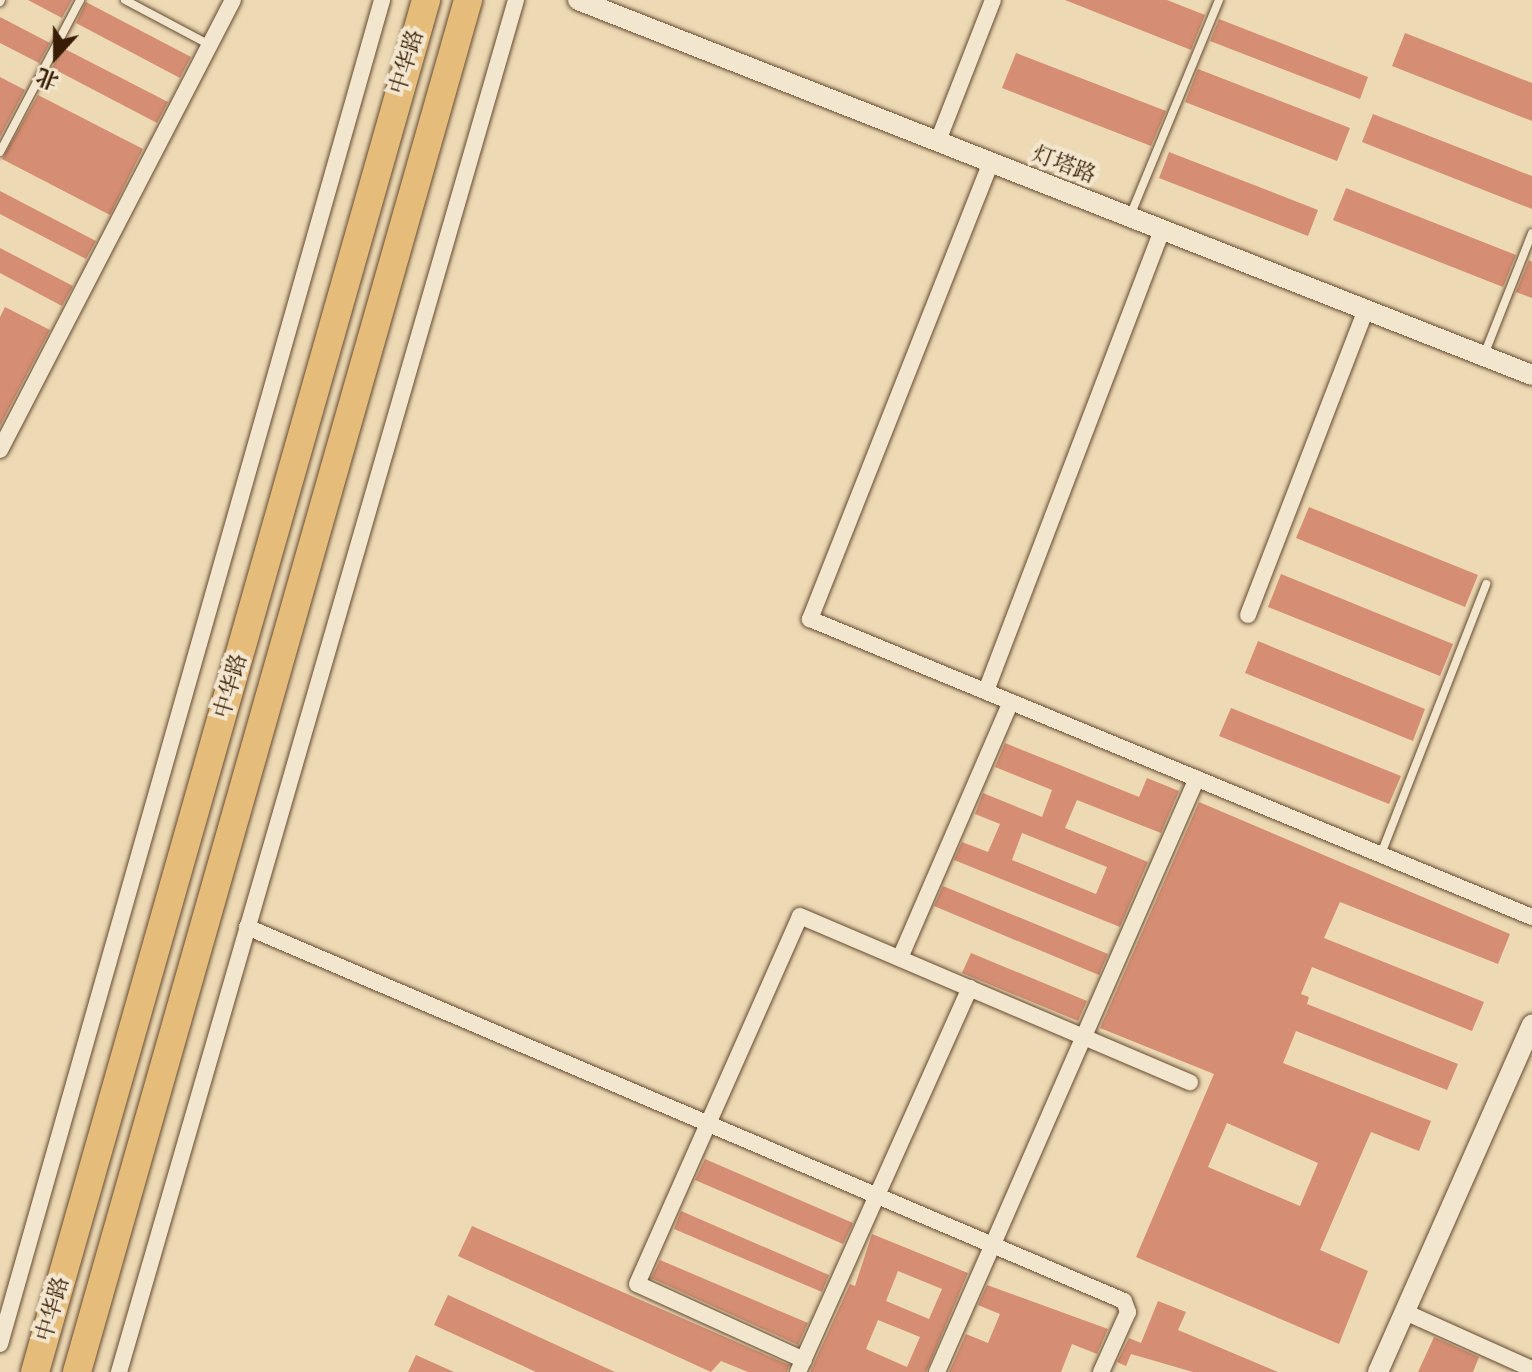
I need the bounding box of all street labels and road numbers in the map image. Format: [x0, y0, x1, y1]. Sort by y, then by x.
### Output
street label: 中华路 [385, 27, 429, 97]
street label: 灯塔路 [1028, 141, 1100, 189]
street label: 中华路 [209, 651, 253, 721]
street label: 中华路 [31, 1274, 75, 1344]

